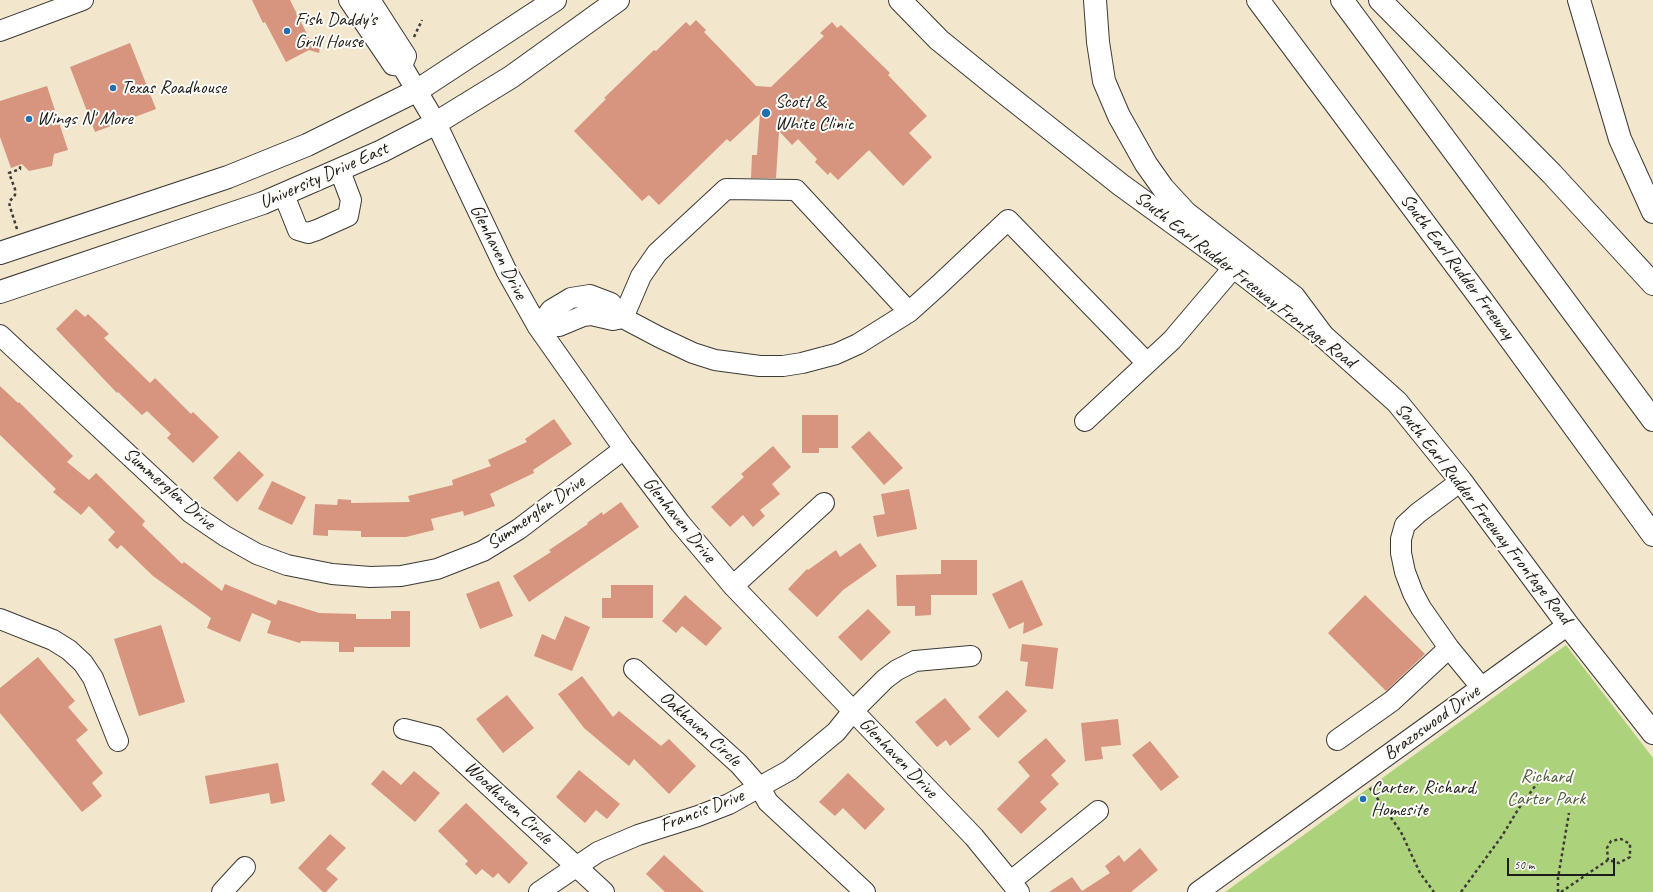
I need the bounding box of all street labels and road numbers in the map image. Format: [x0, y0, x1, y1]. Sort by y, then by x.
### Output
street label: University Drive East [256, 138, 392, 214]
street label: South Earl Rudder Freeway Frontage Road [1130, 186, 1360, 374]
street label: South Earl Rudder Freeway [1395, 190, 1519, 344]
street label: Glenhaven Drive [464, 201, 532, 303]
street label: South Earl Rudder Freeway Frontage Road [1389, 399, 1577, 629]
street label: Summerglen Drive [118, 443, 220, 535]
street label: Summerglen Drive [483, 471, 589, 555]
street label: Glenhaven Drive [638, 473, 720, 567]
street label: Brazoswood Drive [1379, 680, 1485, 766]
street label: Oakhaven Circle [654, 686, 746, 772]
street label: Glenhaven Drive [854, 713, 942, 803]
street label: Woodhaven Circle [459, 756, 557, 850]
street label: Francis Drive [657, 785, 747, 837]

